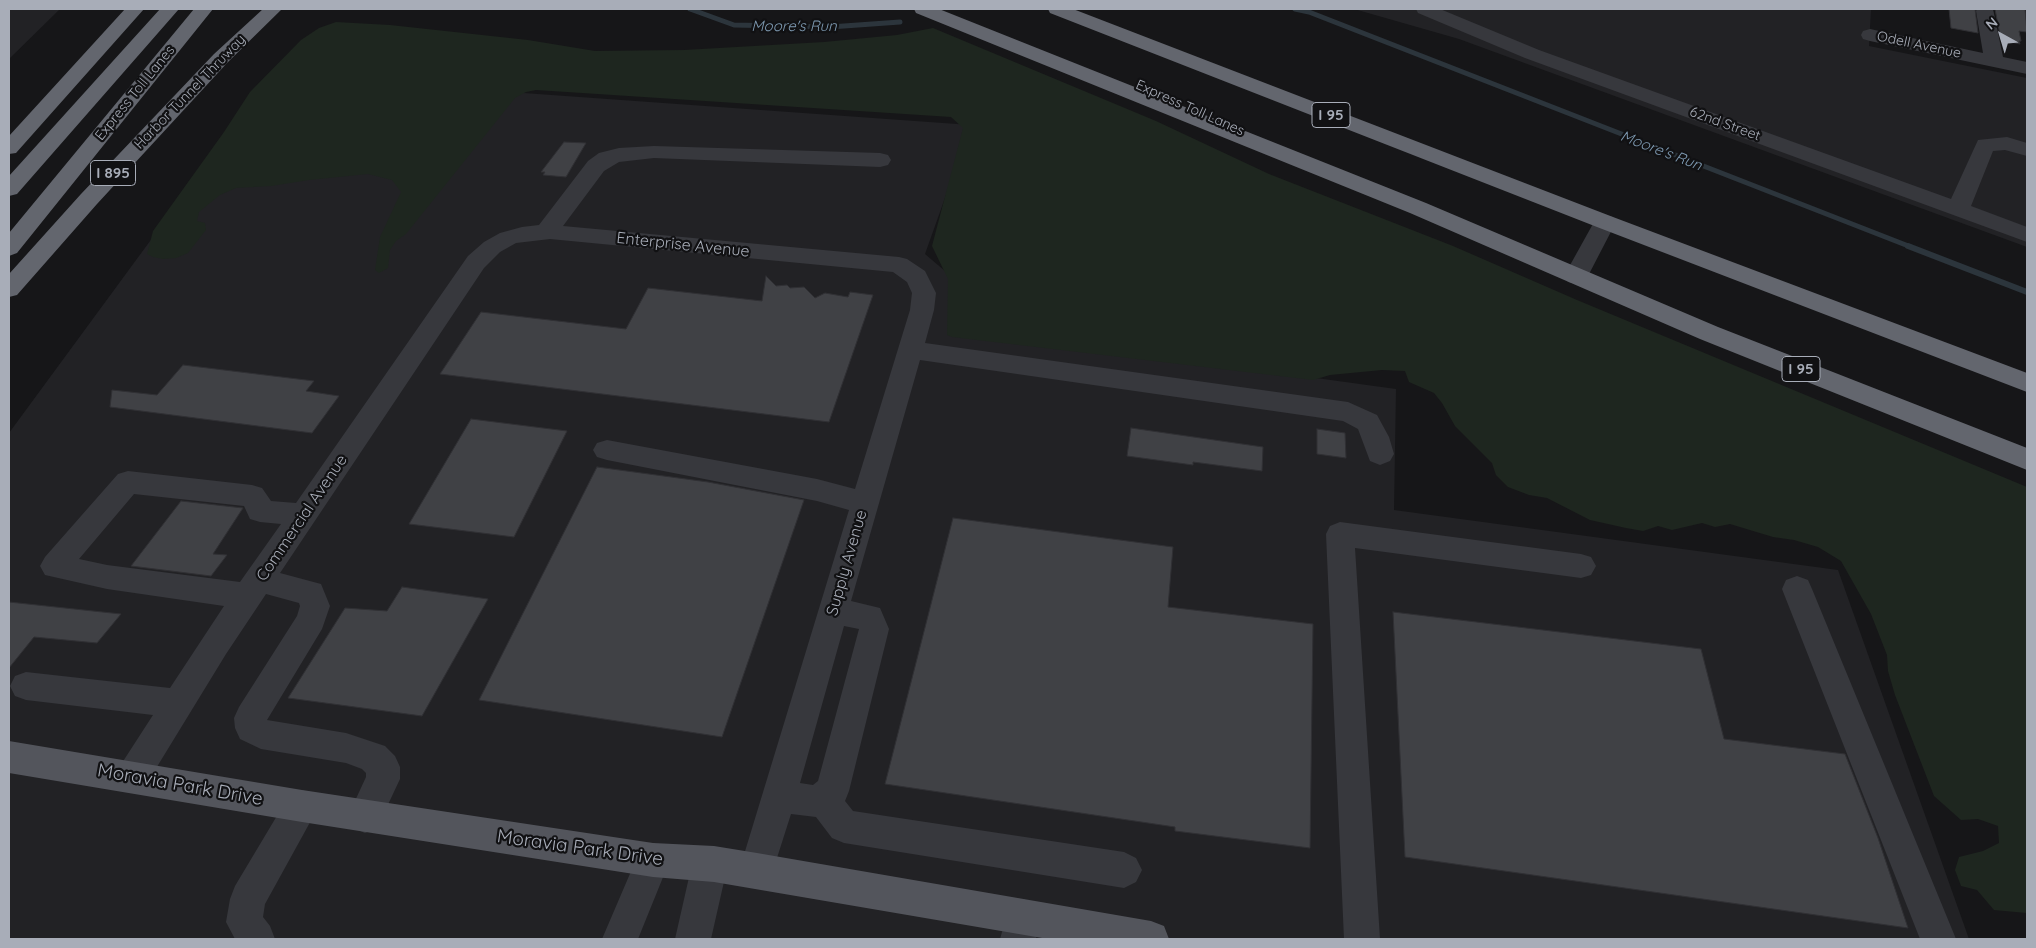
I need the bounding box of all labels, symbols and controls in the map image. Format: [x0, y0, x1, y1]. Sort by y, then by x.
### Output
north arrow [1976, 10, 2026, 60]
text: N [1982, 13, 2001, 34]
water label: Moore's Run [751, 17, 837, 35]
street label: Odell Avenue [1876, 28, 1962, 62]
street label: Harbor Tunnel Thruway [131, 31, 249, 153]
street label: Express Toll Lanes [92, 42, 178, 144]
street label: Express Toll Lanes [1133, 77, 1247, 139]
road number: I 95 [1312, 102, 1350, 128]
street label: 62nd Street [1687, 103, 1763, 145]
water label: Moore's Run [1618, 127, 1704, 175]
road number: I 895 [90, 160, 136, 186]
street label: Enterprise Avenue [615, 228, 751, 262]
road number: I 95 [1782, 356, 1820, 382]
street label: Commercial Avenue [253, 451, 351, 585]
street label: Supply Avenue [823, 508, 871, 618]
street label: Moravia Park Drive [96, 759, 264, 811]
street label: Moravia Park Drive [495, 825, 665, 871]

